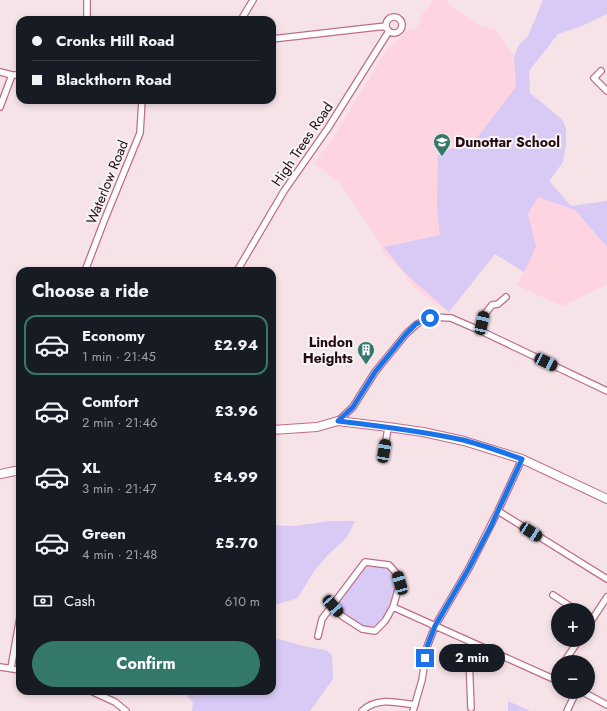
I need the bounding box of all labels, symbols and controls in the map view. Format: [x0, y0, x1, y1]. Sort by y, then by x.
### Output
text: Cronks Hill Road [56, 30, 174, 52]
text: Blackthorn Road [56, 69, 172, 91]
street label: High Trees Road [266, 98, 338, 190]
school or university icon: Dunottar School [432, 132, 452, 157]
place label: Dunottar School [455, 132, 560, 152]
street label: Waterlow Road [81, 137, 133, 227]
text: Choose a ride [32, 278, 149, 304]
route start [421, 309, 439, 327]
car [474, 310, 490, 336]
text: Economy [82, 325, 145, 347]
icon: car [34, 327, 70, 363]
place label: Lindon Heights [303, 332, 354, 368]
text: £2.94 [214, 334, 258, 356]
building icon: Lindon Heights [356, 340, 376, 365]
text: 1 min · 21:45 [82, 347, 156, 366]
car [533, 351, 559, 373]
text: Comfort [82, 391, 139, 413]
icon: car [34, 393, 70, 429]
text: £3.96 [215, 400, 258, 422]
text: 2 min · 21:46 [82, 413, 158, 432]
car [376, 438, 392, 464]
text: XL [82, 457, 100, 479]
icon: car [34, 459, 70, 495]
text: £4.99 [213, 466, 258, 488]
text: 3 min · 21:47 [82, 479, 157, 498]
car [518, 520, 544, 544]
text: Green [82, 523, 126, 545]
icon: car [34, 525, 70, 561]
text: £5.70 [215, 532, 258, 554]
text: 4 min · 21:48 [82, 545, 157, 564]
car [391, 570, 409, 596]
icon: cash [32, 590, 54, 612]
text: Cash [64, 590, 95, 612]
text: 610 m [225, 592, 260, 611]
car [321, 593, 345, 619]
map controls [551, 603, 595, 699]
button: + [551, 603, 595, 647]
button: Confirm [32, 641, 260, 687]
callout: 2 min [439, 644, 505, 672]
text: 2 min [455, 648, 489, 667]
route end [416, 649, 434, 667]
button: − [551, 655, 595, 699]

